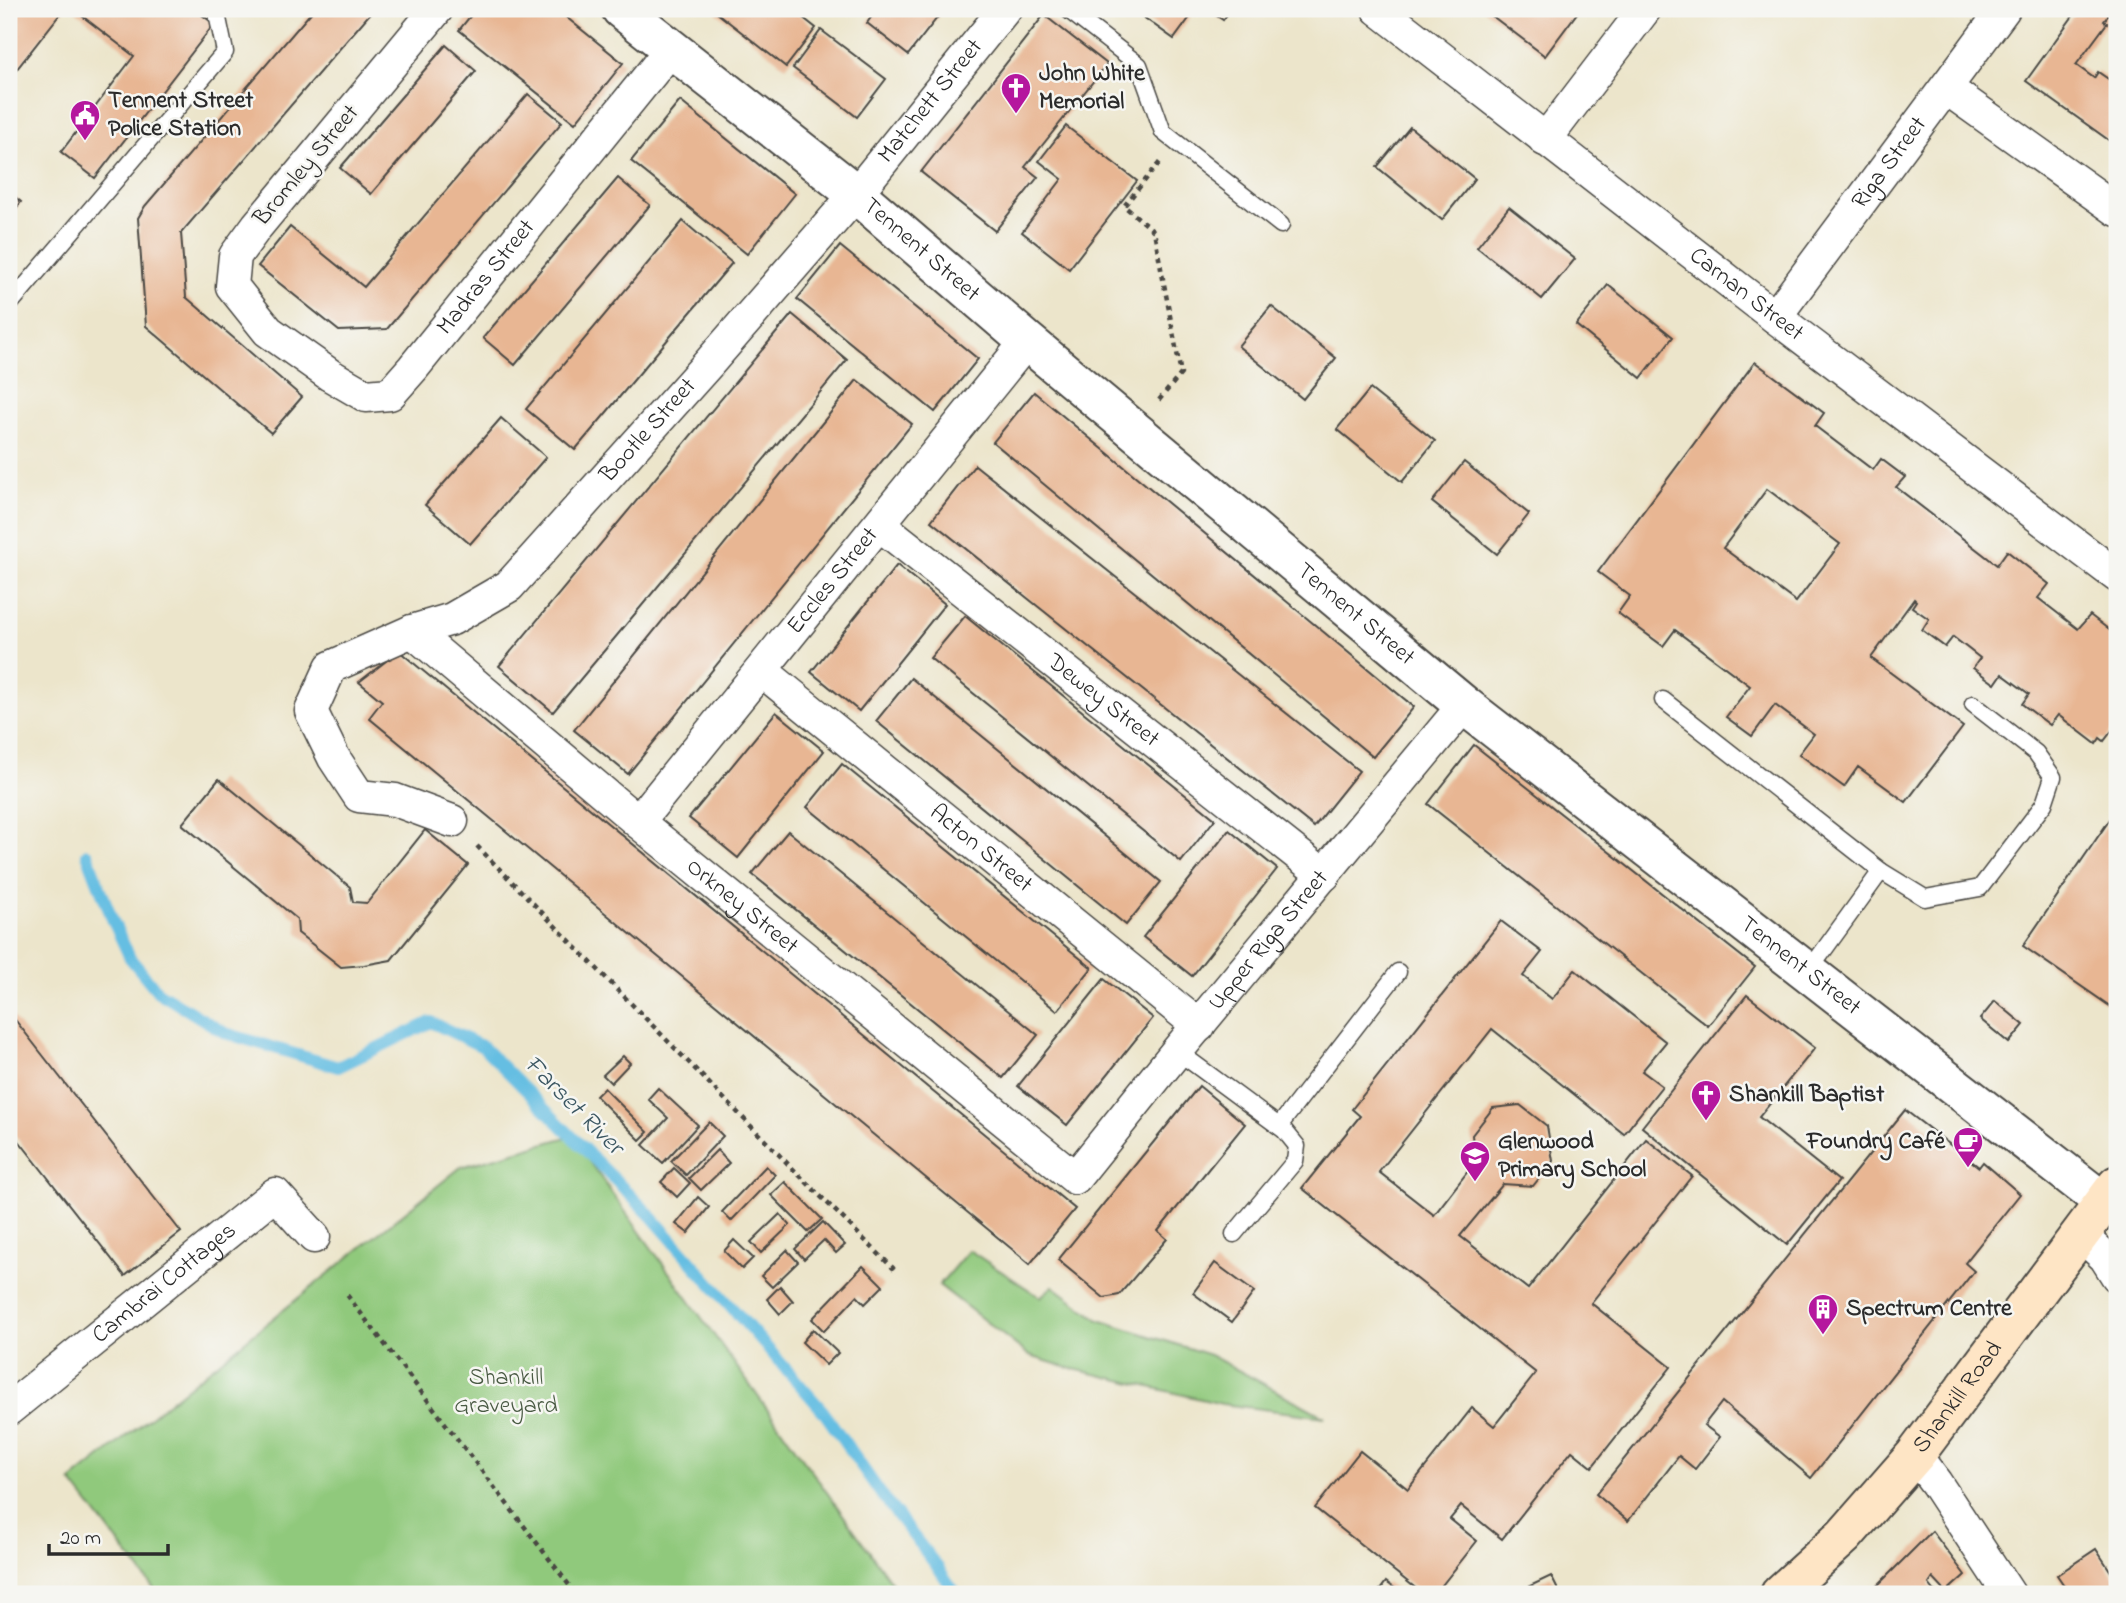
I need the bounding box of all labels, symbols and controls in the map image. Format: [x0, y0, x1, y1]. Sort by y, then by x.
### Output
street label: Matchett Street [870, 31, 992, 171]
place label: John White Memorial [1039, 57, 1146, 120]
church icon: John White Memorial [999, 71, 1033, 115]
place label: Tennent Street Police Station [108, 84, 254, 147]
public building icon: Tennent Street Police Station [68, 98, 102, 142]
street label: Bromley Street [245, 98, 369, 236]
street label: Riga Street [1843, 109, 1936, 217]
street label: Tennent Street [855, 189, 988, 311]
street label: Madras Street [429, 212, 544, 343]
street label: Carnan Street [1681, 239, 1811, 350]
street label: Bootle Street [591, 370, 705, 492]
street label: Eccles Street [779, 520, 887, 642]
street label: Tennent Street [1288, 555, 1423, 675]
street label: Dewey Street [1038, 645, 1167, 756]
street label: Acton Street [922, 796, 1040, 902]
street label: Orkney Street [678, 850, 806, 963]
street label: Upper Riga Street [1200, 863, 1337, 1018]
street label: Tennent Street [1732, 908, 1868, 1025]
water label: Farset River [514, 1047, 634, 1167]
church icon: Shankill Baptist [1689, 1078, 1723, 1122]
place label: Shankill Baptist [1729, 1078, 1885, 1113]
place label: Glenwood Primary School [1498, 1125, 1646, 1189]
place label: Foundry Café [1806, 1125, 1946, 1161]
cafe icon: Foundry Café [1951, 1125, 1985, 1169]
school or university icon: Glenwood Primary School [1458, 1139, 1492, 1183]
street label: Cambrai Cottages [85, 1214, 244, 1352]
building icon: Spectrum Centre [1806, 1292, 1840, 1336]
place label: Spectrum Centre [1846, 1292, 2013, 1327]
street label: Shankill Road [1904, 1333, 2012, 1461]
park label: Shankill Graveyard [454, 1361, 558, 1425]
scale bar [49, 1512, 168, 1556]
text: 20 m [60, 1524, 101, 1554]

